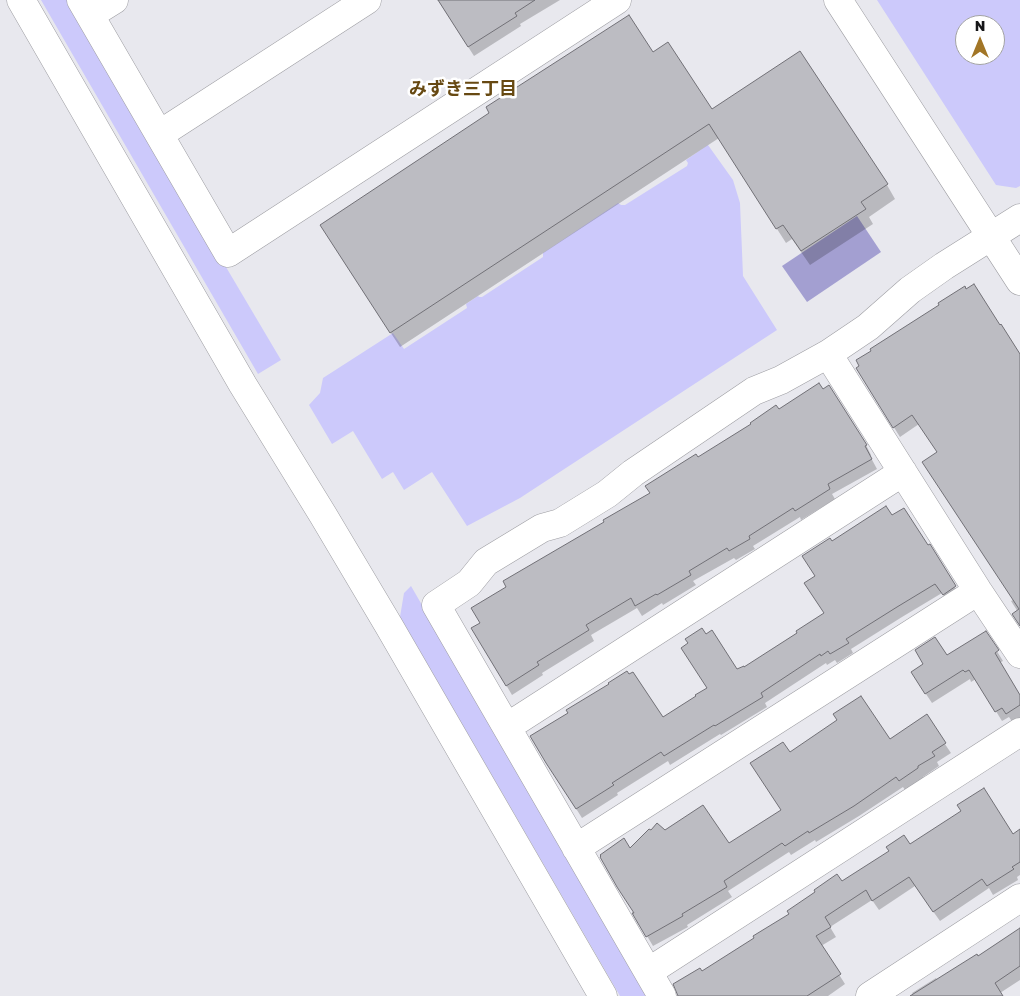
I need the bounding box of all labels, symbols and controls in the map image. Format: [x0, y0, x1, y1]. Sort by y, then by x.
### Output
north arrow [955, 15, 1005, 65]
text: N [975, 17, 985, 34]
district label: みずき三丁目 [409, 78, 517, 100]

